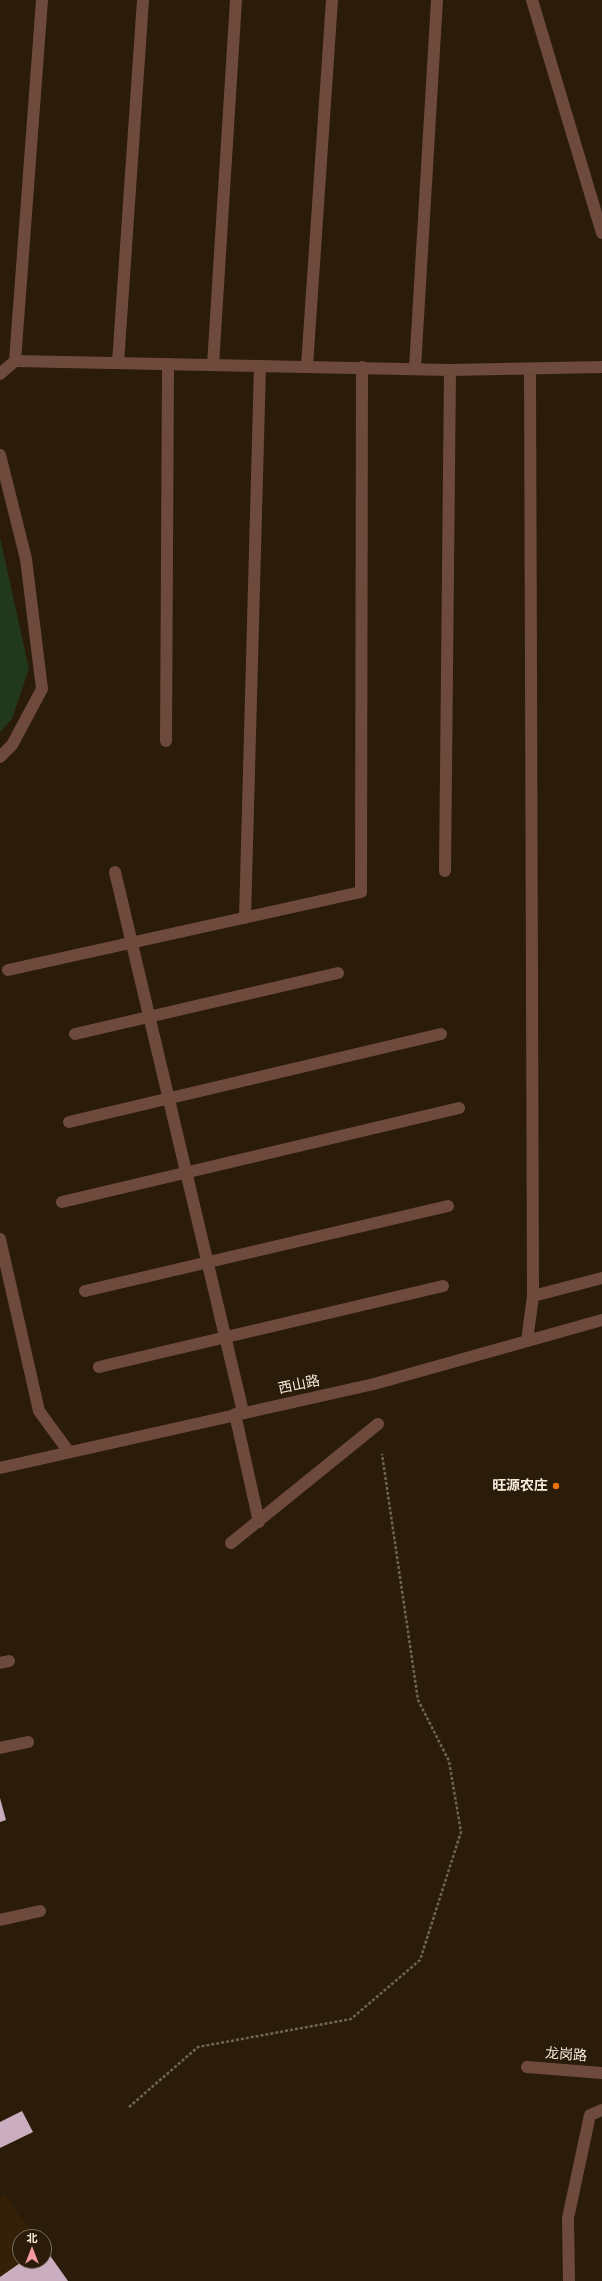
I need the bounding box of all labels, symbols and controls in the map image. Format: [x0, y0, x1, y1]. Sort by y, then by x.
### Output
street label: 西山路 [277, 1372, 321, 1398]
place label: 旺源农庄 [492, 1478, 548, 1494]
marker: 旺源农庄 [551, 1481, 561, 1491]
street label: 龙岗路 [544, 2045, 588, 2065]
north arrow [12, 2229, 52, 2269]
text: 北 [27, 2231, 38, 2245]

